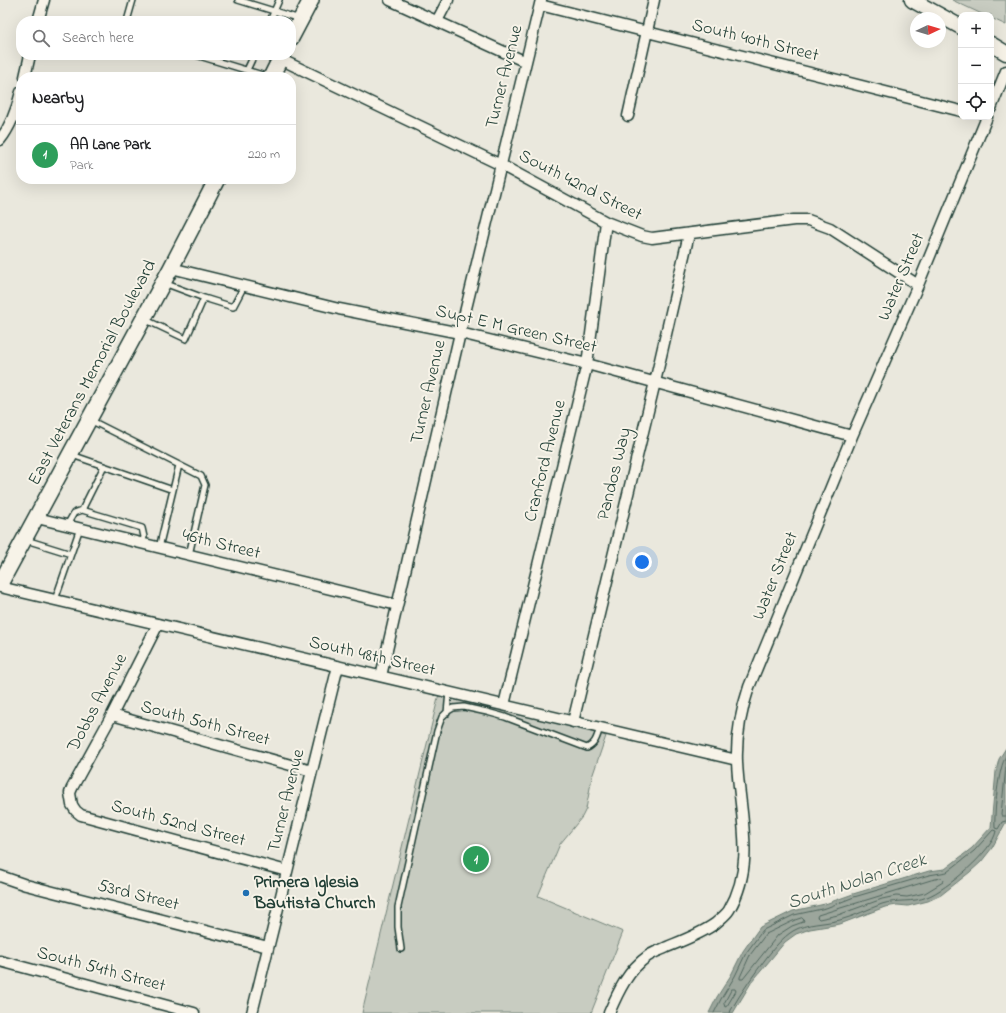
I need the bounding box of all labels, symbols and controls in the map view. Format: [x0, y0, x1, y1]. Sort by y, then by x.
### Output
north arrow [910, 12, 946, 48]
map controls [958, 12, 994, 120]
button: + [958, 12, 994, 48]
street label: South 40th Street [689, 13, 821, 69]
search box [16, 16, 296, 60]
street label: Turner Avenue [480, 22, 531, 132]
icon: search [30, 27, 52, 49]
text: Search here [62, 27, 134, 49]
button: − [958, 48, 994, 84]
button: locate [958, 84, 994, 120]
text: Nearby [32, 86, 84, 111]
text: AA Lane Park [70, 134, 151, 156]
street label: South 42nd Street [514, 144, 646, 228]
text: 1 [43, 145, 47, 164]
text: 220 m [248, 145, 280, 164]
text: Park [70, 156, 94, 175]
street label: Water Street [872, 229, 932, 325]
street label: East Veterans Memorial Boulevard [22, 255, 164, 491]
street label: Supt E M Green Street [433, 299, 599, 361]
street label: Turner Avenue [404, 337, 454, 447]
street label: Cranford Avenue [518, 396, 574, 525]
street label: Pandos Way [591, 425, 639, 523]
street label: 46th Street [179, 523, 263, 567]
street label: Water Street [746, 528, 806, 624]
your location [632, 552, 652, 572]
street label: South 48th Street [306, 630, 438, 684]
street label: Dobbs Avenue [61, 648, 135, 758]
street label: South 50th Street [137, 694, 273, 754]
street label: Turner Avenue [262, 746, 313, 856]
street label: South 52nd Street [108, 794, 248, 854]
pin: 1 [463, 844, 489, 874]
water label: South Nolan Creek [784, 847, 930, 917]
place label: Primera Iglesia Bautista Church [253, 870, 376, 917]
street label: 53rd Street [94, 873, 182, 919]
marker: Primera Iglesia Bautista Church [241, 888, 251, 898]
street label: South 54th Street [34, 940, 168, 1000]

